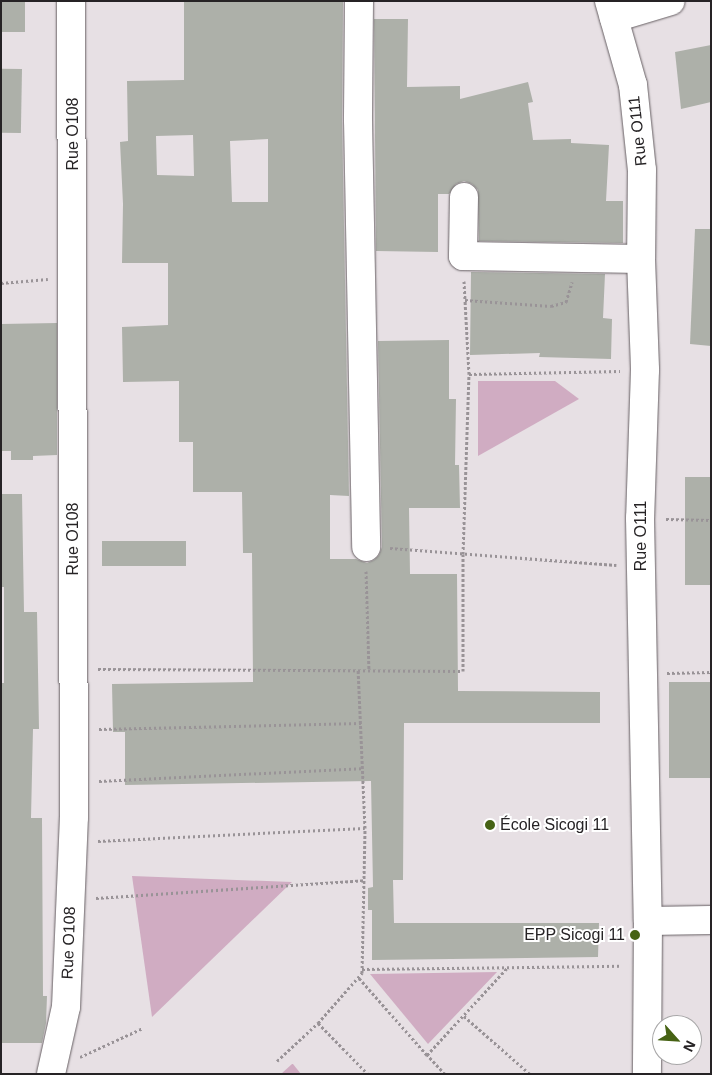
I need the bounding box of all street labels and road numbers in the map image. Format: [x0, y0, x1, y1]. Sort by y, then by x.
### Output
street label: Rue O111 [625, 95, 651, 167]
street label: Rue O108 [63, 98, 83, 170]
street label: Rue O111 [631, 501, 651, 571]
street label: Rue O108 [63, 503, 83, 575]
street label: Rue O108 [58, 906, 80, 980]

